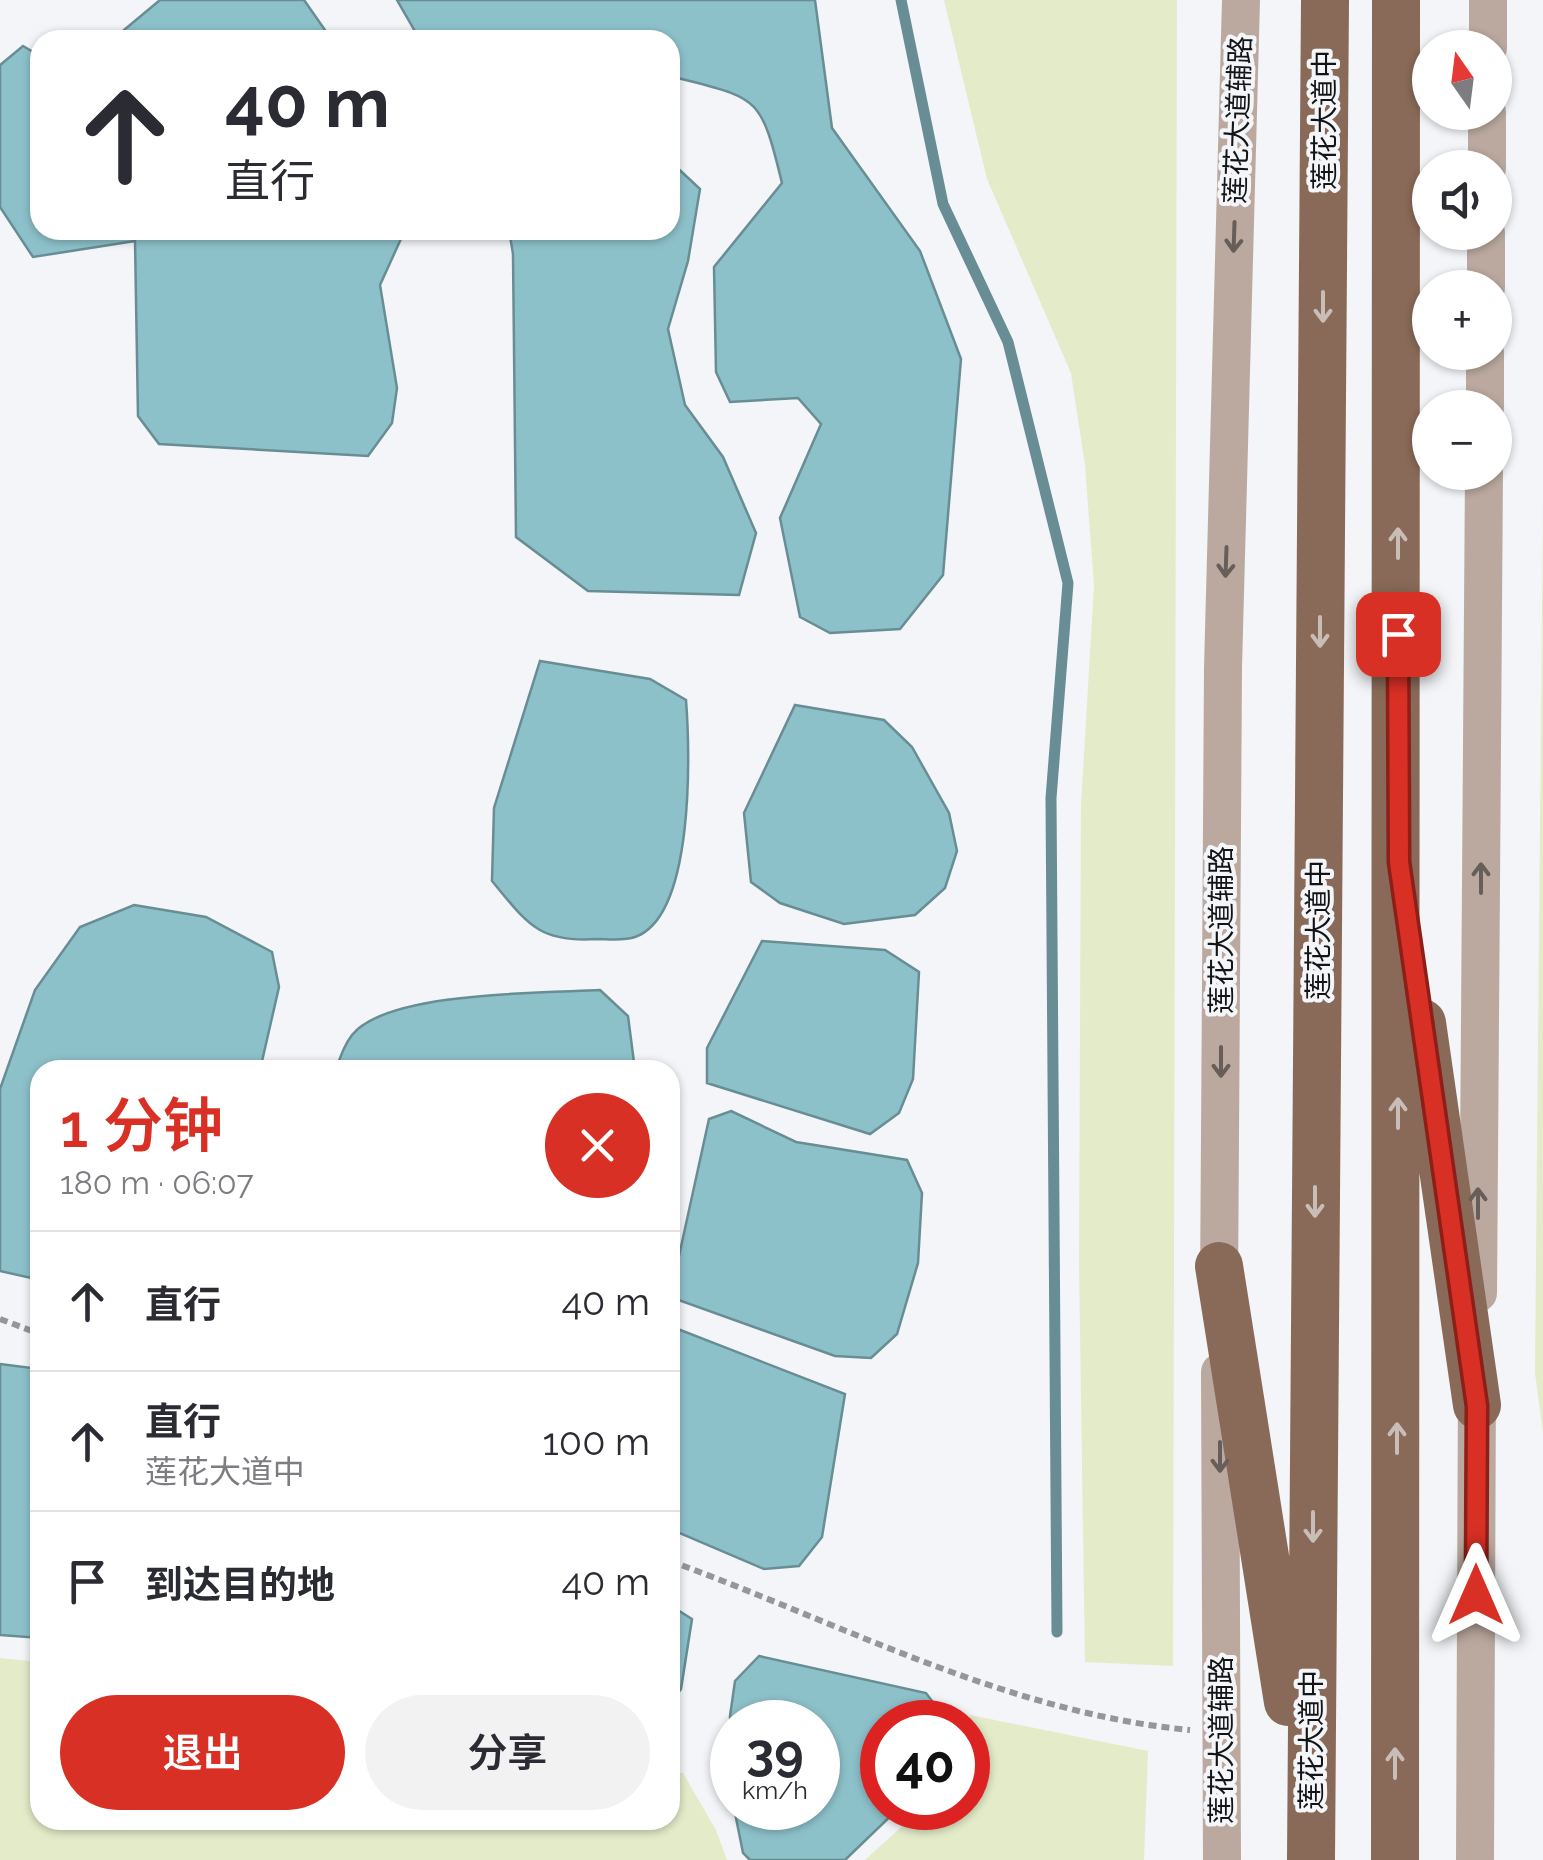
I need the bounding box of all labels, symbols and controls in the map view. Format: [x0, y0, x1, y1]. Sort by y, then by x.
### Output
north arrow [1412, 30, 1512, 130]
map controls [1412, 30, 1512, 490]
street label: 莲花大道辅路 [1219, 35, 1257, 205]
street label: 莲花大道中 [1308, 50, 1341, 190]
text: 40 m [225, 61, 390, 143]
icon: ahead [60, 70, 190, 200]
button: sound [1412, 150, 1512, 250]
text: 直行 [225, 155, 315, 208]
one-way arrow [1225, 221, 1244, 253]
button: + [1412, 270, 1512, 370]
one-way arrow [1314, 290, 1332, 323]
button: − [1412, 390, 1512, 490]
one-way arrow [1388, 527, 1407, 559]
one-way arrow [1216, 546, 1235, 578]
pin [1356, 592, 1441, 677]
icon: arrive [1371, 607, 1426, 662]
one-way arrow [1310, 616, 1330, 648]
street label: 莲花大道辅路 [1205, 846, 1238, 1014]
street label: 莲花大道中 [1302, 860, 1335, 1000]
one-way arrow [1472, 862, 1490, 894]
one-way arrow [1211, 1046, 1230, 1078]
text: 1 分钟 [60, 1091, 223, 1161]
button: close [545, 1093, 650, 1198]
one-way arrow [1388, 1097, 1408, 1130]
text: 180 m · 06:07 [60, 1164, 254, 1201]
one-way arrow [1306, 1186, 1325, 1218]
one-way arrow [1468, 1187, 1488, 1220]
icon: ahead [60, 1274, 115, 1329]
text: 40 m [561, 1279, 650, 1324]
text: 直行 [145, 1282, 221, 1327]
text: 直行 [145, 1399, 221, 1444]
icon: ahead [60, 1414, 115, 1469]
text: 100 m [543, 1419, 650, 1464]
one-way arrow [1388, 1422, 1406, 1454]
one-way arrow [1210, 1440, 1230, 1473]
text: 莲花大道中 [145, 1453, 305, 1490]
one-way arrow [1304, 1510, 1322, 1543]
position arrow [1424, 1543, 1528, 1647]
icon: arrive [60, 1554, 115, 1609]
text: 40 m [561, 1559, 650, 1604]
text: 到达目的地 [145, 1562, 335, 1607]
street label: 莲花大道辅路 [1205, 1656, 1238, 1824]
street label: 莲花大道中 [1295, 1670, 1328, 1810]
button: 退出 [60, 1695, 345, 1810]
button: 分享 [365, 1695, 650, 1810]
speed limit sign: 40 [860, 1700, 990, 1830]
text: 39 [746, 1723, 804, 1782]
one-way arrow [1386, 1747, 1404, 1780]
text: km/h [742, 1775, 808, 1805]

